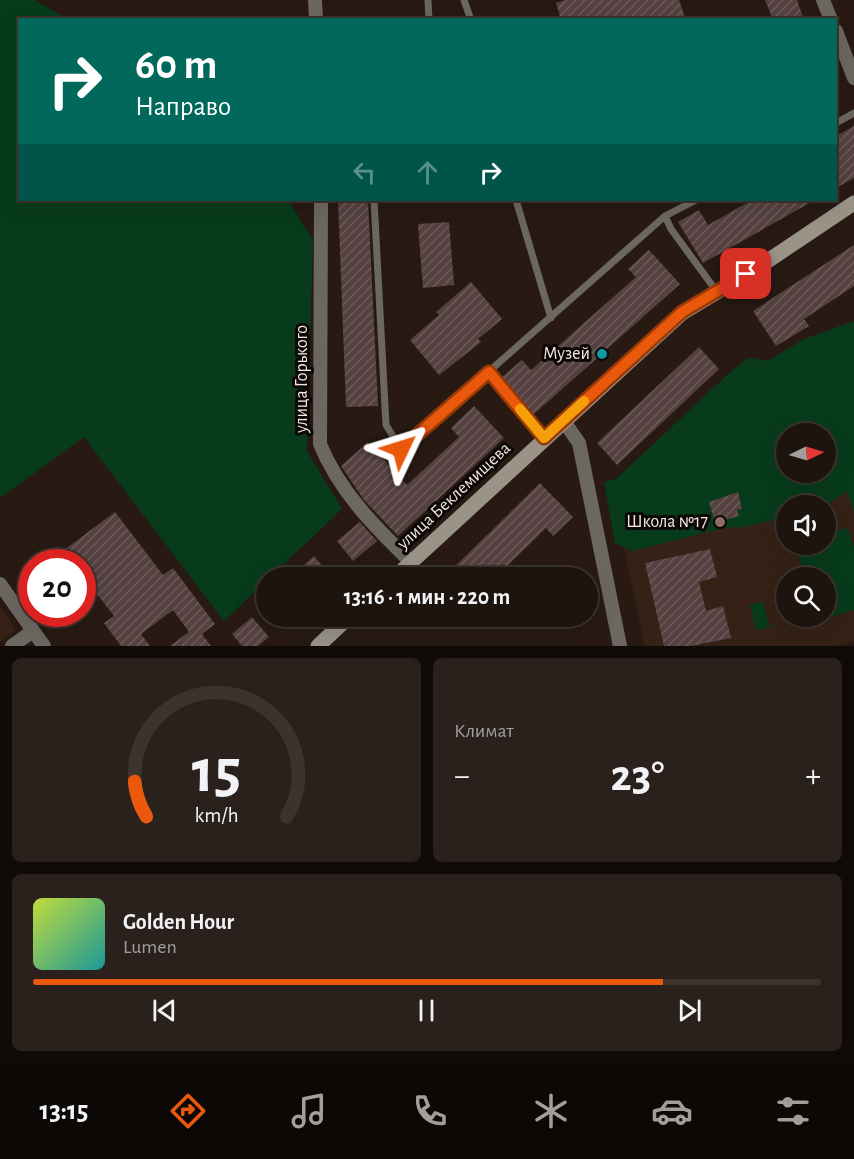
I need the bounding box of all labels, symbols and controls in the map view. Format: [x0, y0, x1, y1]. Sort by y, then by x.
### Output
icon: right [36, 42, 114, 120]
text: 60 m [135, 44, 217, 86]
text: Направо [135, 93, 231, 120]
icon: left [348, 156, 381, 189]
icon: ahead [411, 156, 444, 189]
icon: right [474, 156, 507, 189]
pin [720, 248, 771, 299]
icon: arrive [729, 257, 762, 290]
street label: улица Горького [293, 325, 311, 434]
place label: Музей [543, 345, 590, 363]
marker: Музей [595, 347, 609, 361]
position arrow [369, 417, 433, 481]
north arrow [776, 423, 836, 483]
map controls [776, 423, 836, 627]
street label: улица Беклемищева [393, 439, 514, 554]
button: sound [776, 495, 836, 555]
place label: Школа №17 [626, 513, 708, 531]
marker: Школа №17 [713, 515, 727, 529]
speed limit sign: 20 [18, 549, 96, 627]
button: search [776, 567, 836, 627]
text: 13:16 · 1 мин · 220 m [344, 586, 510, 608]
text: Климат [454, 721, 514, 741]
text: 15 [192, 741, 241, 803]
text: 23° [611, 754, 664, 799]
text: − [454, 760, 470, 793]
text: + [805, 760, 821, 793]
text: km/h [194, 805, 239, 826]
text: Golden Hour [123, 911, 234, 933]
text: Lumen [123, 937, 177, 957]
icon: previous [148, 994, 181, 1027]
icon: pause [410, 994, 443, 1027]
icon: next [673, 994, 706, 1027]
icon: directions [167, 1090, 209, 1132]
icon: music [288, 1090, 330, 1132]
icon: phone [409, 1090, 451, 1132]
icon: climate [530, 1090, 572, 1132]
icon: car [651, 1090, 693, 1132]
icon: filters [772, 1090, 814, 1132]
text: 13:15 [40, 1097, 88, 1124]

